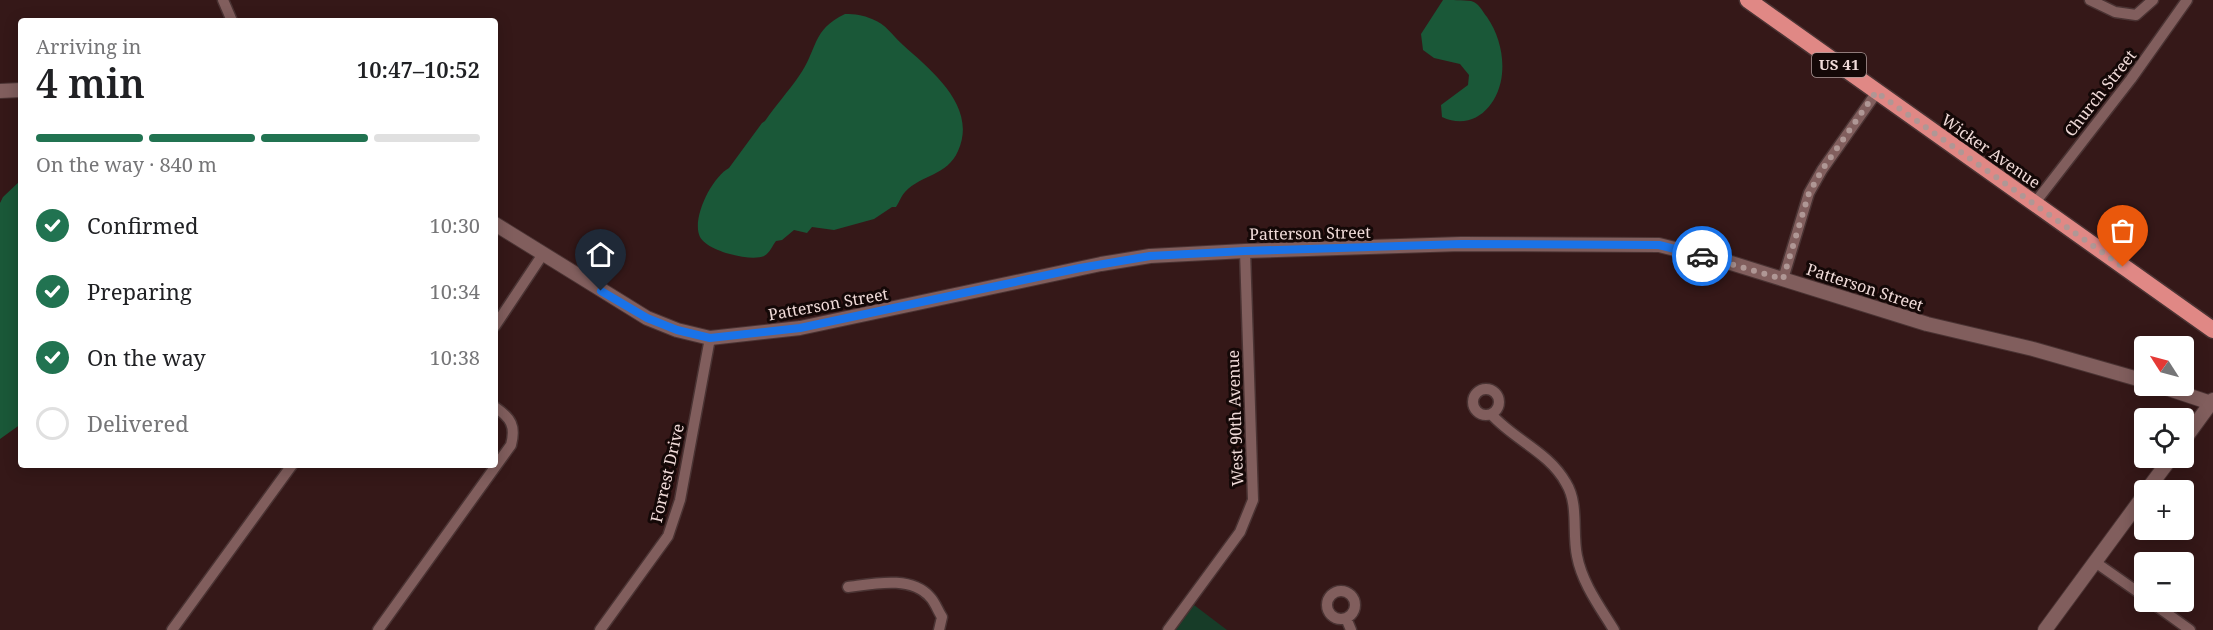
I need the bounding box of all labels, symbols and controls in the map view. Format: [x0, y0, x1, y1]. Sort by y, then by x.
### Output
text: Arriving in [36, 33, 141, 60]
street label: Church Street [2059, 45, 2141, 141]
road number: US 41 [1812, 53, 1866, 77]
text: 10:47–10:52 [357, 54, 480, 84]
text: 4 min [36, 56, 145, 109]
street label: Wicker Avenue [1937, 109, 2045, 193]
text: On the way · 840 m [36, 151, 217, 178]
pin [2097, 205, 2148, 267]
icon: check [36, 209, 69, 242]
text: Confirmed [87, 210, 198, 240]
text: 10:30 [430, 212, 480, 239]
icon: bag [2106, 214, 2139, 247]
street label: Patterson Street [1249, 221, 1371, 245]
courier [1672, 226, 1732, 286]
pin [575, 229, 626, 291]
icon: home [584, 238, 617, 271]
icon: car [1686, 240, 1719, 273]
street label: Patterson Street [1804, 258, 1927, 316]
icon: check [36, 275, 69, 308]
text: Preparing [87, 276, 192, 306]
text: 10:34 [430, 278, 480, 305]
street label: Patterson Street [766, 283, 890, 325]
north arrow [2134, 336, 2194, 396]
map controls [2134, 336, 2194, 612]
icon: check [36, 341, 69, 374]
text: On the way [87, 342, 206, 372]
text: 10:38 [430, 344, 480, 371]
street label: West 90th Avenue [1222, 349, 1248, 487]
text: Delivered [87, 408, 189, 438]
button: locate [2134, 408, 2194, 468]
street label: Forrest Drive [645, 421, 689, 525]
button: + [2134, 480, 2194, 540]
button: − [2134, 552, 2194, 612]

